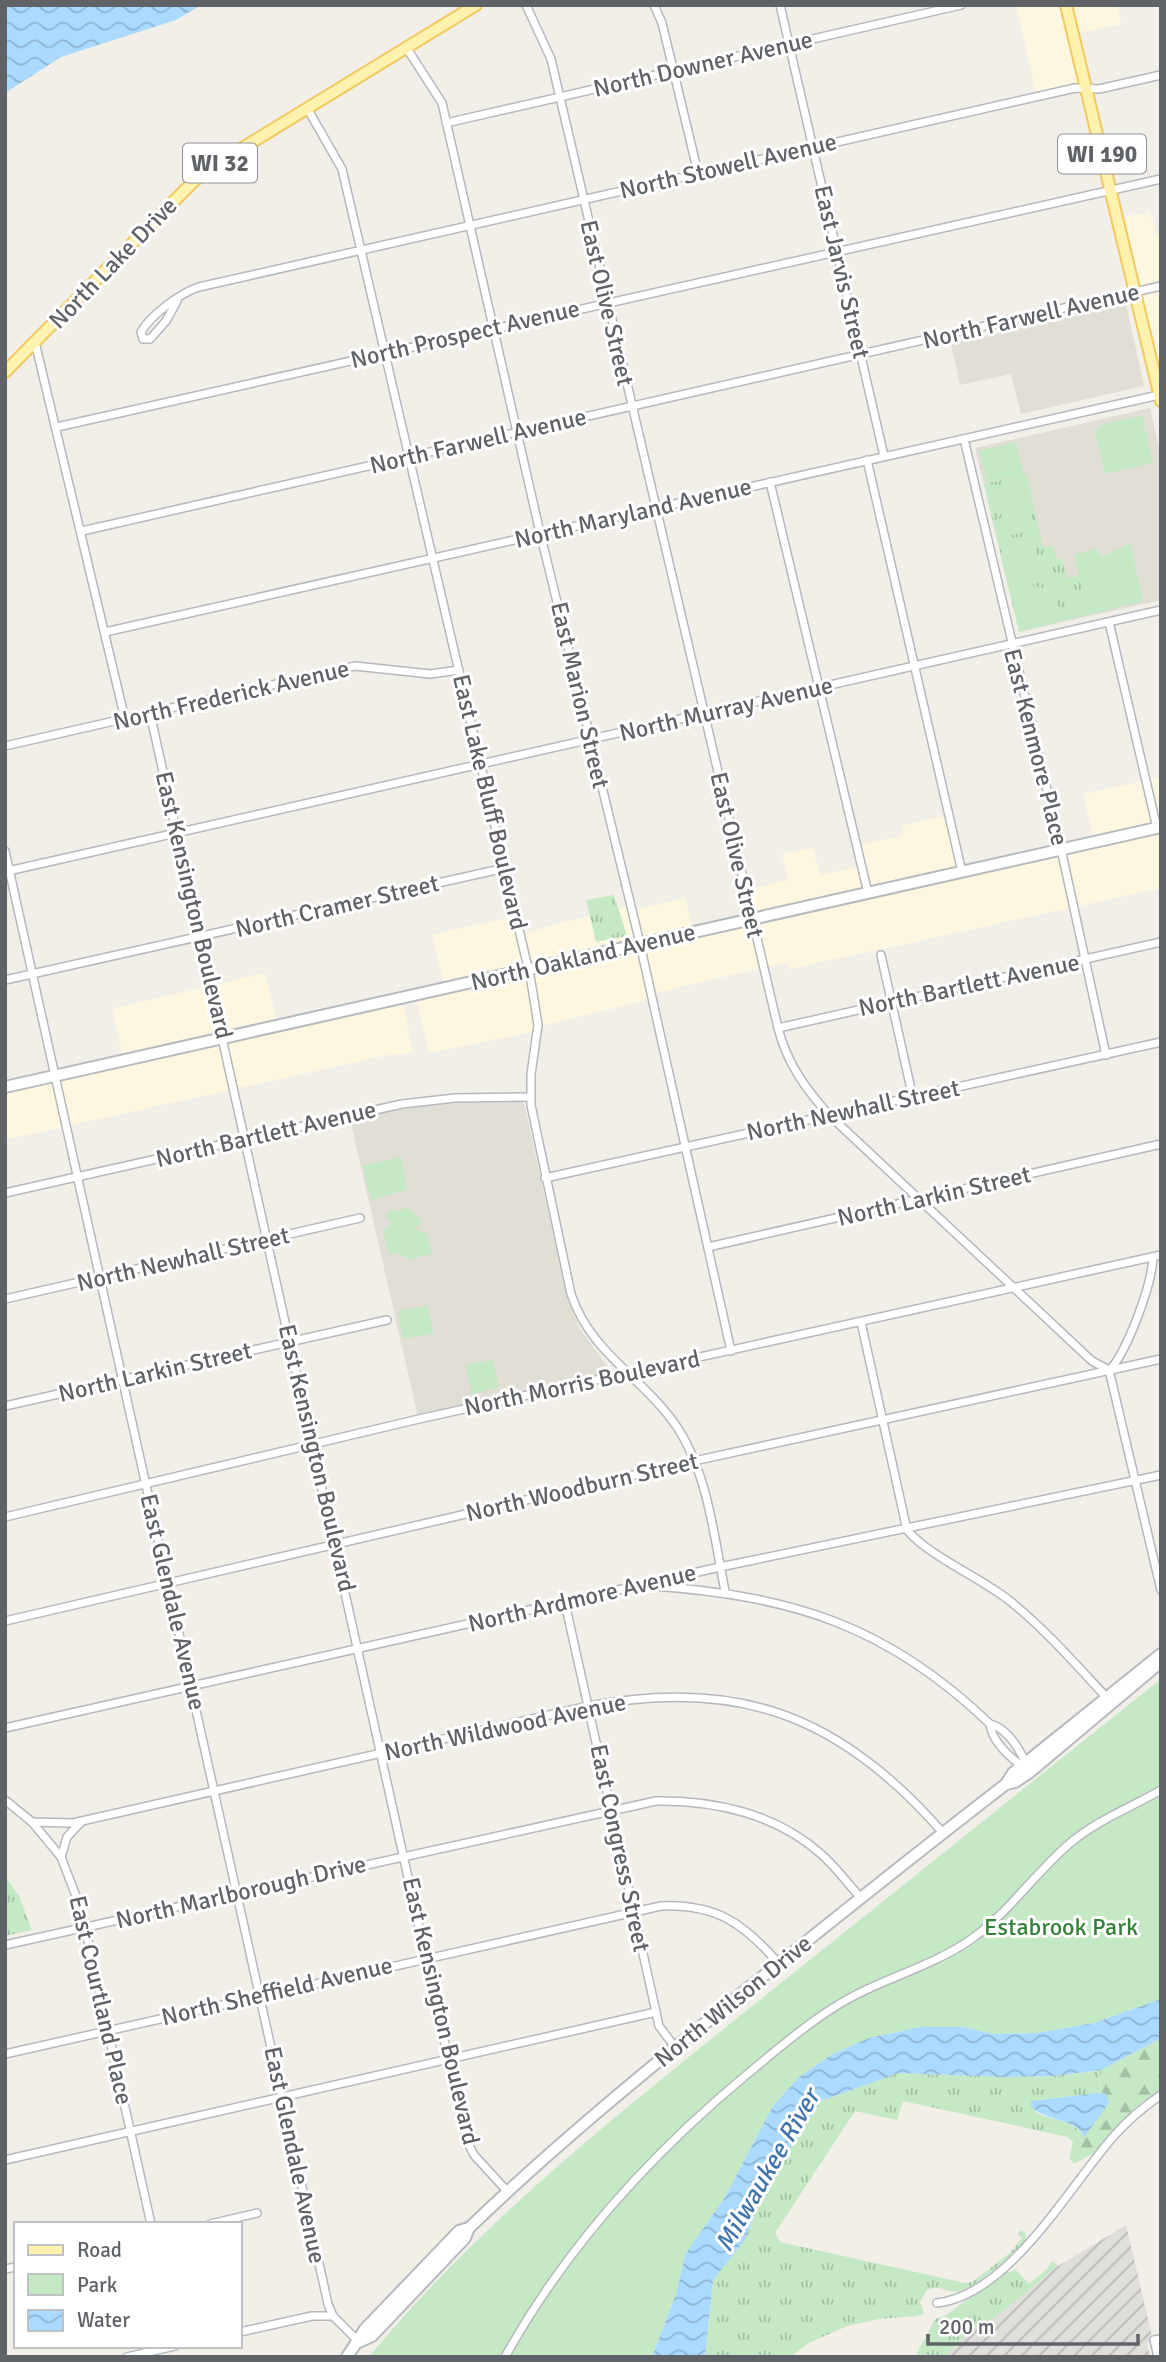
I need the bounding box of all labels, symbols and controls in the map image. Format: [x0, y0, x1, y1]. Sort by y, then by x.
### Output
street label: North Downer Avenue [590, 24, 816, 104]
street label: North Stowell Avenue [617, 126, 839, 206]
road number: WI 190 [1058, 134, 1146, 174]
road number: WI 32 [183, 144, 257, 182]
street label: East Jarvis Street [807, 182, 877, 362]
street label: North Lake Drive [43, 191, 183, 335]
street label: East Olive Street [573, 217, 641, 389]
street label: North Farwell Avenue [920, 276, 1142, 356]
street label: North Prospect Avenue [347, 293, 583, 375]
street label: North Farwell Avenue [367, 401, 589, 481]
street label: North Maryland Avenue [511, 471, 755, 555]
street label: East Marion Street [544, 599, 616, 791]
street label: East Kenmore Place [997, 645, 1075, 849]
street label: North Frederick Avenue [110, 653, 352, 737]
street label: North Murray Avenue [616, 670, 836, 748]
street label: East Lake Bluff Boulevard [446, 671, 534, 933]
street label: East Kensington Boulevard [149, 768, 239, 1042]
street label: East Olive Street [703, 769, 771, 941]
street label: North Cramer Street [232, 868, 442, 944]
street label: North Oakland Avenue [468, 917, 698, 997]
street label: North Bartlett Avenue [856, 947, 1082, 1023]
street label: North Newhall Street [744, 1073, 962, 1147]
street label: North Bartlett Avenue [153, 1094, 379, 1174]
street label: North Larkin Street [834, 1159, 1034, 1233]
street label: North Newhall Street [74, 1220, 292, 1298]
street label: East Kensington Boulevard [272, 1321, 362, 1595]
street label: North Larkin Street [55, 1335, 255, 1409]
street label: North Morris Boulevard [461, 1343, 703, 1423]
street label: North Woodburn Street [463, 1446, 701, 1528]
street label: East Glendale Avenue [134, 1491, 212, 1713]
street label: North Ardmore Avenue [465, 1557, 699, 1639]
street label: North Wildwood Avenue [381, 1687, 629, 1767]
street label: East Congress Street [583, 1741, 657, 1955]
street label: North Marlborough Drive [113, 1849, 369, 1935]
street label: East Kensington Boulevard [396, 1874, 486, 2148]
street label: East Courtland Place [62, 1893, 140, 2107]
park label: Estabrook Park [984, 1912, 1138, 1942]
street label: North Wilson Drive [648, 1928, 818, 2074]
street label: North Sheffield Avenue [158, 1950, 396, 2032]
street label: East Glendale Avenue [257, 2044, 333, 2266]
water label: Milwaukee River [708, 2081, 829, 2257]
legend [14, 2222, 242, 2348]
text: Road [77, 2237, 122, 2263]
text: Park [77, 2272, 118, 2298]
scale bar [928, 2302, 1138, 2346]
text: Water [77, 2307, 130, 2333]
text: 200 m [939, 2314, 994, 2340]

